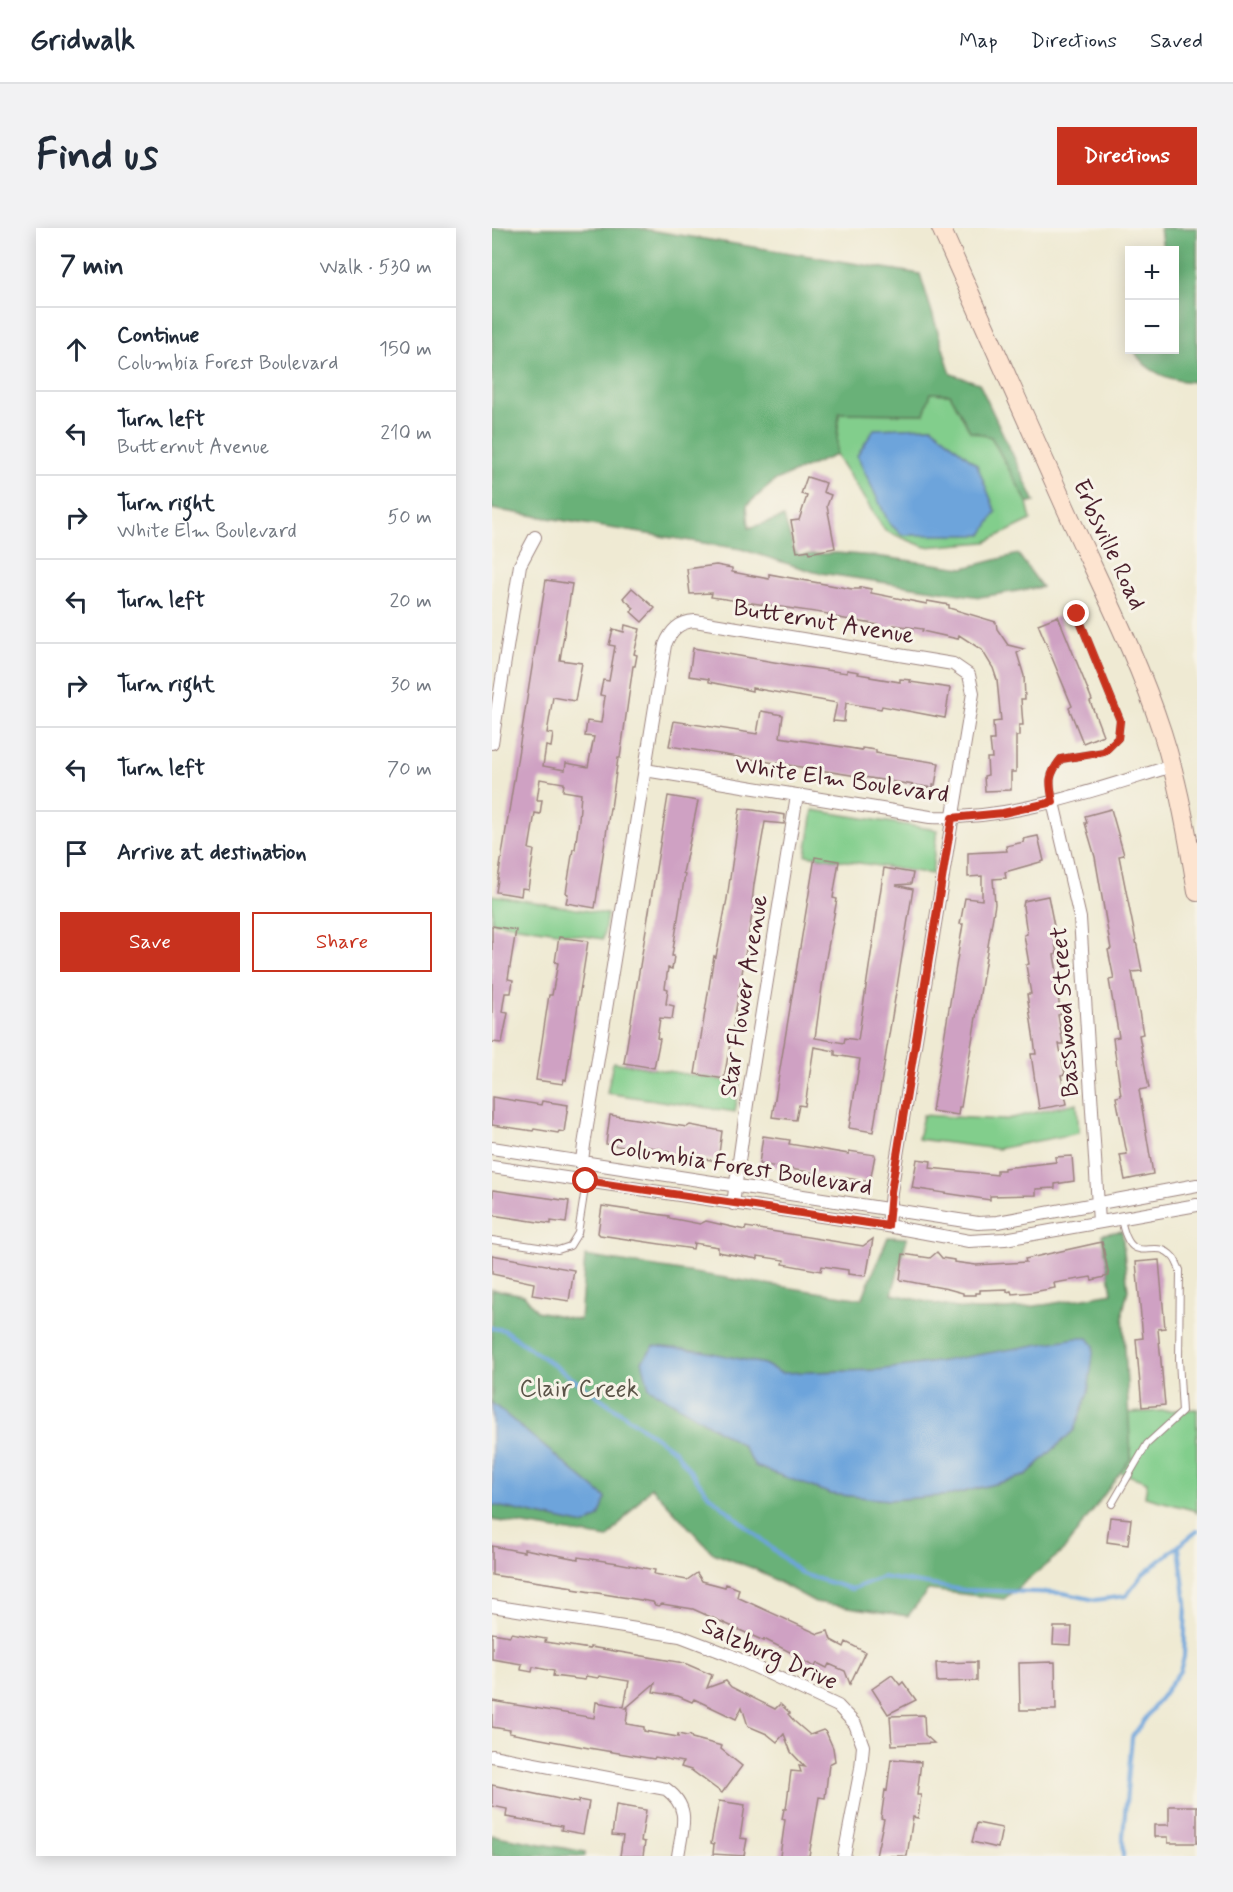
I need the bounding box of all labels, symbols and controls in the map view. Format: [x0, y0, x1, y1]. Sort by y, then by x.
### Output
text: Gridwalk [30, 23, 135, 60]
text: Map [959, 27, 998, 55]
text: Directions [1031, 27, 1117, 55]
text: Saved [1150, 27, 1203, 55]
button: Directions [1057, 127, 1197, 185]
text: Find us [36, 129, 158, 184]
map controls [1125, 246, 1179, 354]
button: + [1125, 246, 1179, 300]
text: 7 min [60, 250, 124, 284]
text: Walk · 530 m [320, 254, 432, 281]
button: − [1125, 300, 1179, 354]
text: Continue [117, 322, 199, 350]
icon: ahead [60, 333, 93, 366]
text: 150 m [379, 336, 432, 363]
text: Columbia Forest Boulevard [117, 350, 338, 377]
text: Turn left [117, 406, 205, 434]
icon: left [60, 417, 93, 450]
text: 210 m [380, 420, 432, 447]
text: Butternut Avenue [117, 434, 269, 461]
street label: Erbsville Road [1065, 474, 1152, 615]
text: Turn right [117, 490, 215, 518]
icon: right [60, 501, 93, 534]
text: 50 m [387, 504, 432, 531]
text: White Elm Boulevard [117, 518, 297, 545]
icon: left [60, 585, 93, 618]
text: Turn left [117, 587, 205, 615]
text: 20 m [389, 588, 432, 615]
street label: Butternut Avenue [731, 593, 916, 652]
route end [1063, 600, 1089, 626]
icon: right [60, 669, 93, 702]
text: Turn right [117, 671, 215, 699]
text: 30 m [390, 672, 432, 699]
street label: White Elm Boulevard [733, 750, 951, 811]
icon: left [60, 753, 93, 786]
text: Turn left [117, 755, 205, 783]
text: 70 m [387, 756, 432, 783]
icon: arrive [60, 837, 93, 870]
text: Arrive at destination [117, 839, 307, 867]
street label: Star Flower Avenue [713, 893, 776, 1100]
button: Save [60, 912, 240, 972]
button: Share [252, 912, 432, 972]
street label: Basswood Street [1044, 925, 1087, 1098]
street label: Columbia Forest Boulevard [607, 1131, 874, 1204]
route start [572, 1167, 598, 1193]
park label: Clair Creek [519, 1374, 639, 1405]
street label: Salzburg Drive [696, 1611, 842, 1700]

